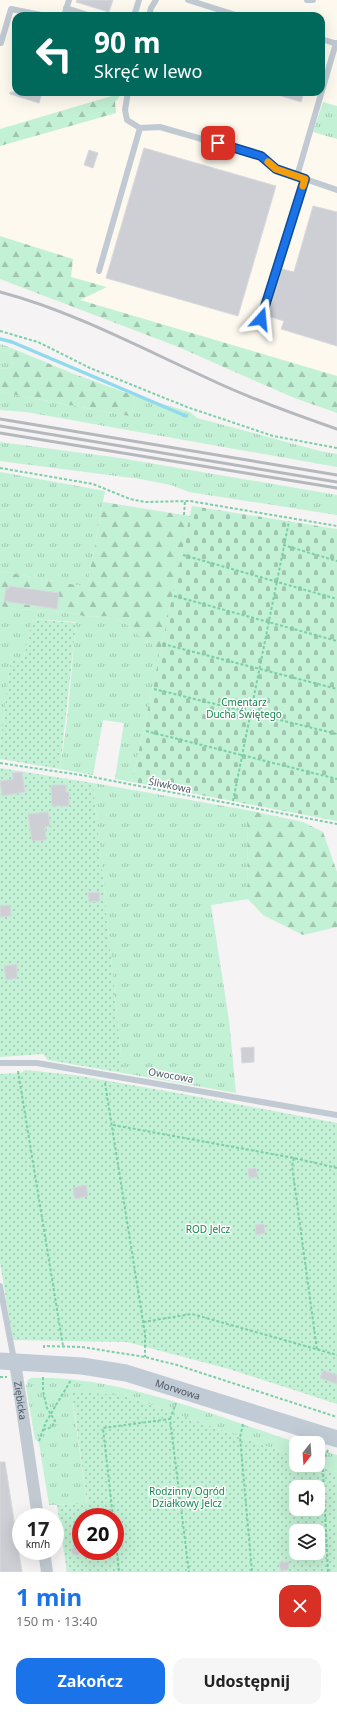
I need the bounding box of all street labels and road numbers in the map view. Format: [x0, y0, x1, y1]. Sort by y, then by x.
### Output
street label: Śliwkowa [147, 774, 193, 796]
street label: Owocowa [147, 1064, 195, 1086]
street label: Morwowa [154, 1376, 202, 1403]
street label: Ziębicka [11, 1381, 30, 1421]

